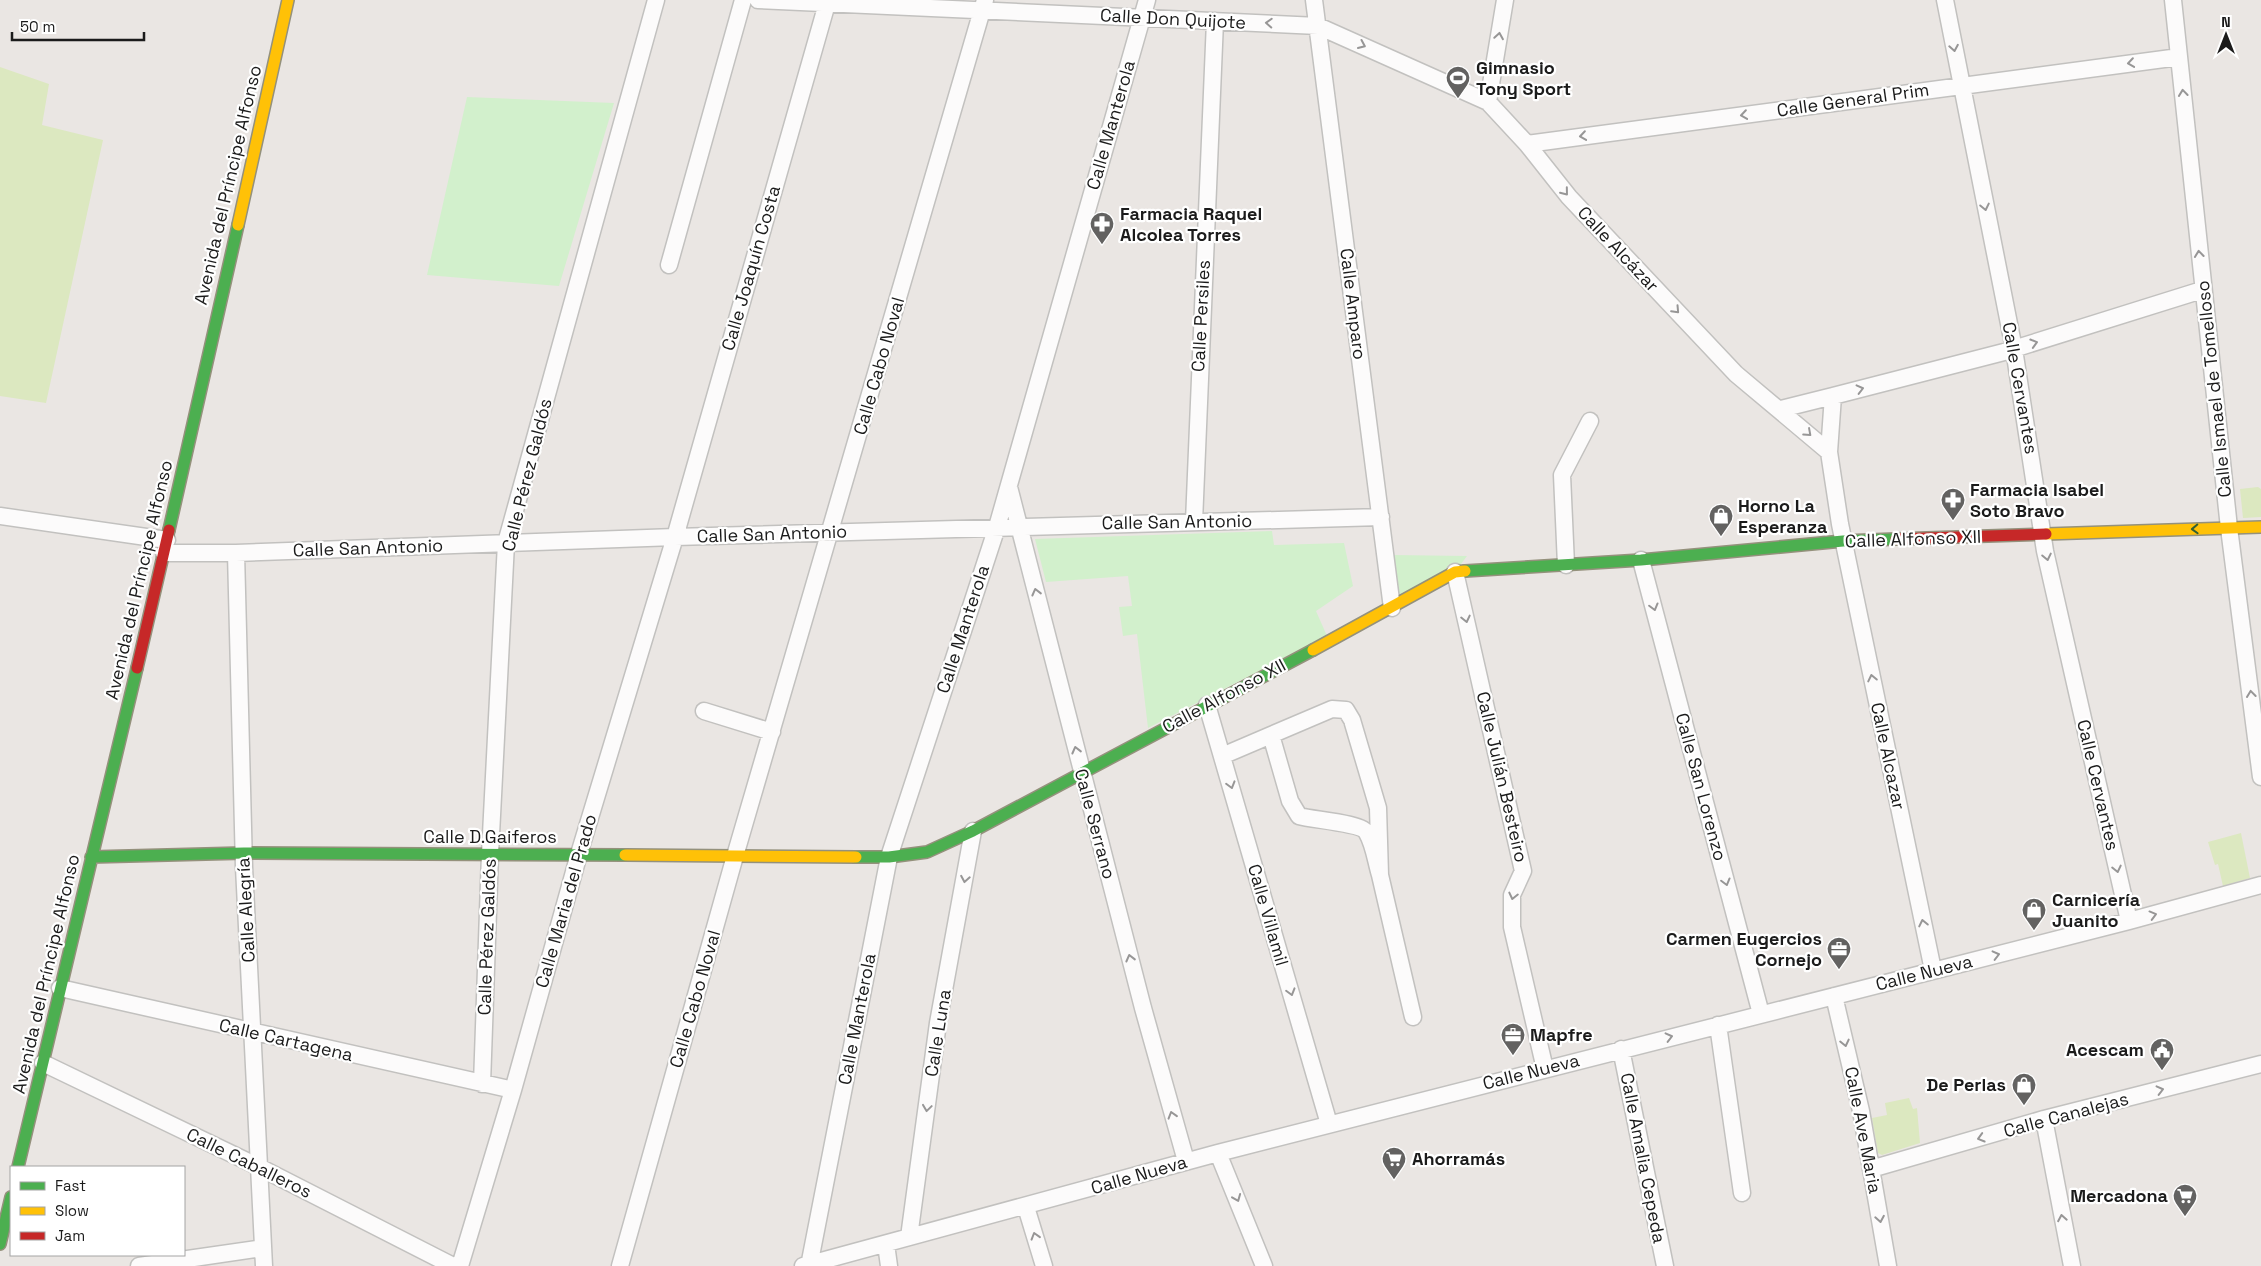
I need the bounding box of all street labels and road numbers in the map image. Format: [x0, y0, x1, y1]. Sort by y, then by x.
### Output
street label: Calle Don Quijote [1100, 3, 1247, 34]
street label: Calle Manterola [1081, 57, 1140, 192]
street label: Avenida del Príncipe Alfonso [189, 63, 266, 307]
street label: Calle General Prim [1775, 77, 1931, 122]
street label: Calle Joaquín Costa [716, 183, 785, 353]
street label: Calle Alcázar [1573, 201, 1664, 297]
street label: Calle Amparo [1335, 247, 1372, 361]
street label: Calle Persiles [1186, 259, 1215, 373]
street label: Calle Ismael de Tomelloso [2191, 279, 2236, 499]
street label: Calle Cabo Noval [848, 294, 909, 437]
street label: Calle Cervantes [1998, 320, 2043, 456]
street label: Calle Pérez Galdós [496, 396, 557, 554]
street label: Avenida del Príncipe Alfonso [100, 458, 177, 702]
street label: Calle San Antonio [1102, 509, 1252, 534]
street label: Calle San Antonio [696, 519, 848, 548]
street label: Calle Alfonso XII [1844, 525, 1982, 552]
street label: Calle San Antonio [292, 533, 444, 562]
street label: Calle Manterola [931, 562, 994, 696]
street label: Calle Alfonso XII [1158, 653, 1290, 738]
street label: Calle Julián Besteiro [1472, 689, 1533, 865]
street label: Calle Alcazar [1866, 700, 1911, 812]
street label: Calle San Lorenzo [1671, 710, 1732, 863]
street label: Calle Cervantes [2072, 717, 2125, 853]
street label: Calle Serrano [1070, 766, 1121, 882]
street label: Calle Maria del Prado [530, 811, 601, 990]
street label: Calle D.Gaiferos [423, 825, 557, 848]
street label: Avenida del Príncipe Alfonso [7, 852, 84, 1096]
street label: Calle Alegría [231, 857, 260, 963]
street label: Calle Pérez Galdós [472, 858, 501, 1016]
street label: Calle Villamil [1243, 861, 1294, 968]
street label: Calle Cabo Noval [664, 927, 725, 1070]
street label: Calle Nueva [1873, 949, 1975, 996]
street label: Calle Manterola [832, 951, 881, 1087]
street label: Calle Luna [919, 988, 956, 1078]
street label: Calle Cartagena [217, 1013, 355, 1066]
street label: Calle Nueva [1480, 1048, 1582, 1095]
street label: Calle Ave Maria [1840, 1064, 1887, 1195]
street label: Calle Amalia Cepeda [1616, 1071, 1671, 1245]
street label: Calle Canalejas [2001, 1087, 2131, 1142]
street label: Calle Caballeros [183, 1122, 316, 1203]
street label: Calle Nueva [1088, 1150, 1190, 1199]

